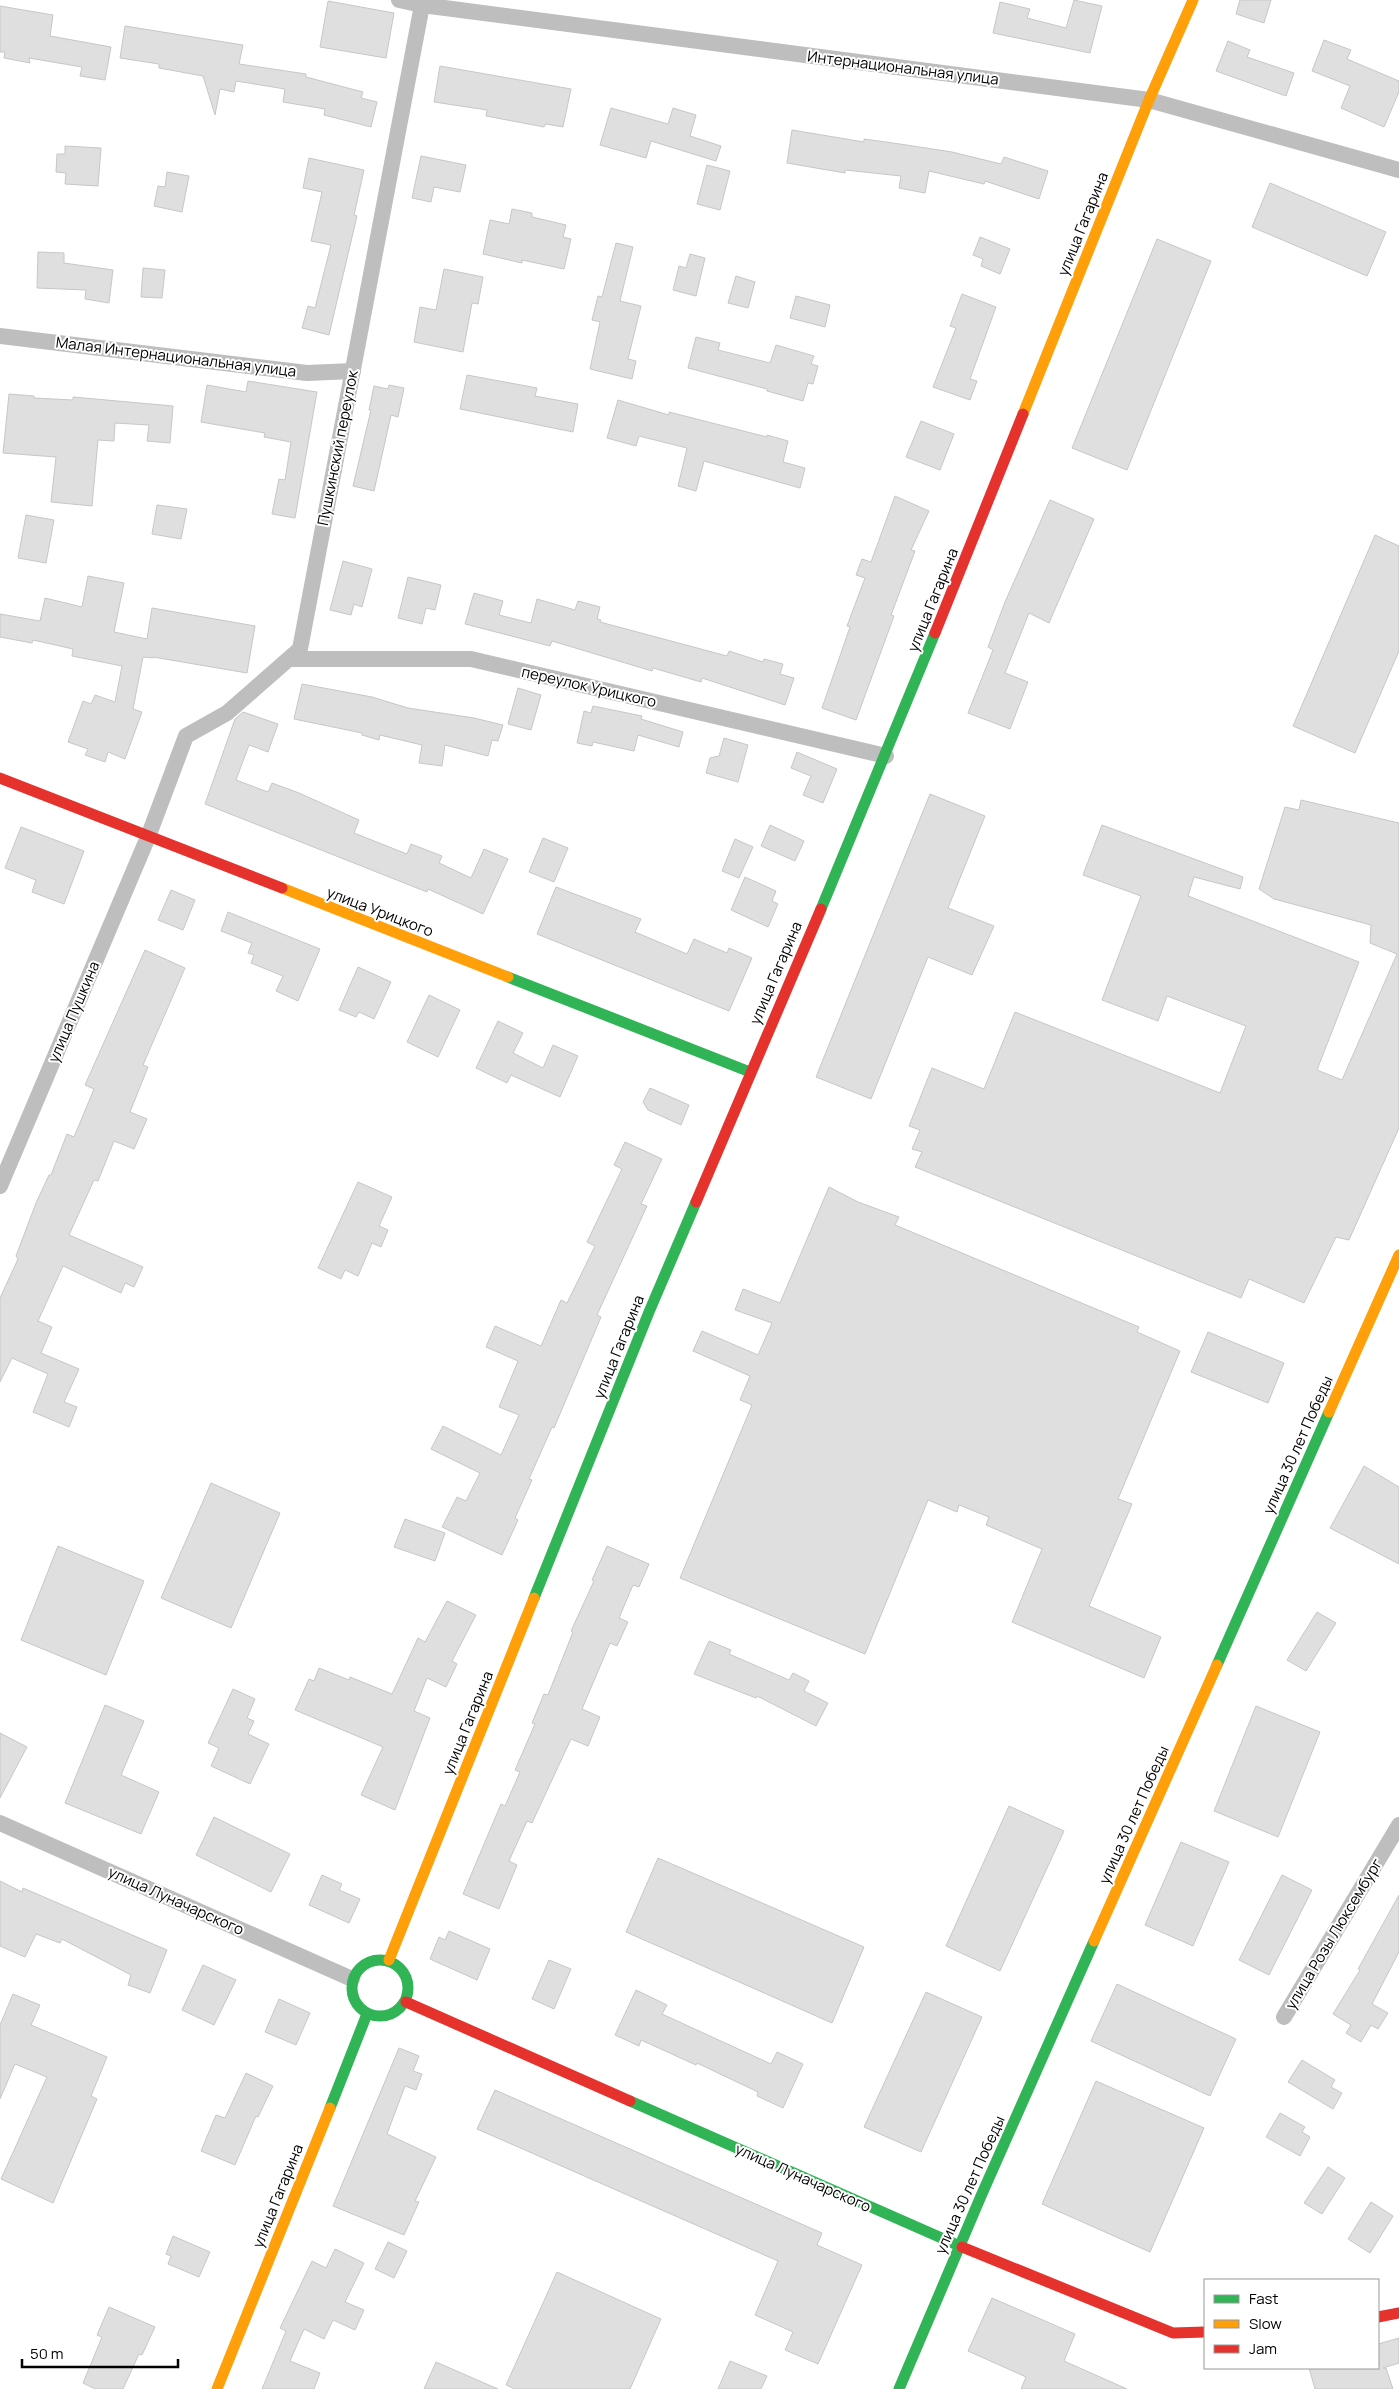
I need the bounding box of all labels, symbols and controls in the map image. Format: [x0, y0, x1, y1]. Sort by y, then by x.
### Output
street label: Интернациональная улица [806, 45, 1000, 90]
street label: улица Гагарина [1052, 169, 1113, 279]
street label: Малая Интернациональная улица [55, 331, 297, 382]
street label: Пушкинский переулок [312, 368, 363, 527]
street label: улица Гагарина [902, 545, 963, 655]
street label: переулок Урицкого [520, 661, 659, 712]
street label: улица Урицкого [324, 882, 437, 942]
street label: улица Гагарина [744, 918, 807, 1028]
street label: улица Пушкина [43, 958, 104, 1066]
street label: улица Гагарина [588, 1292, 649, 1402]
street label: улица 30 лет Победы [1258, 1372, 1338, 1517]
street label: улица Гагарина [437, 1668, 498, 1778]
street label: улица 30 лет Победы [1094, 1742, 1174, 1887]
street label: улица Розы Люксембург [1280, 1854, 1387, 2013]
street label: улица Луначарского [105, 1861, 248, 1940]
street label: улица 30 лет Победы [930, 2112, 1010, 2257]
street label: улица Луначарского [732, 2138, 875, 2217]
street label: улица Гагарина [247, 2141, 308, 2251]
legend [1204, 2279, 1379, 2369]
text: Fast [1249, 2288, 1278, 2309]
text: Slow [1249, 2313, 1282, 2334]
scale bar [22, 2336, 179, 2368]
text: Jam [1249, 2338, 1277, 2359]
text: 50 m [30, 2343, 64, 2364]

